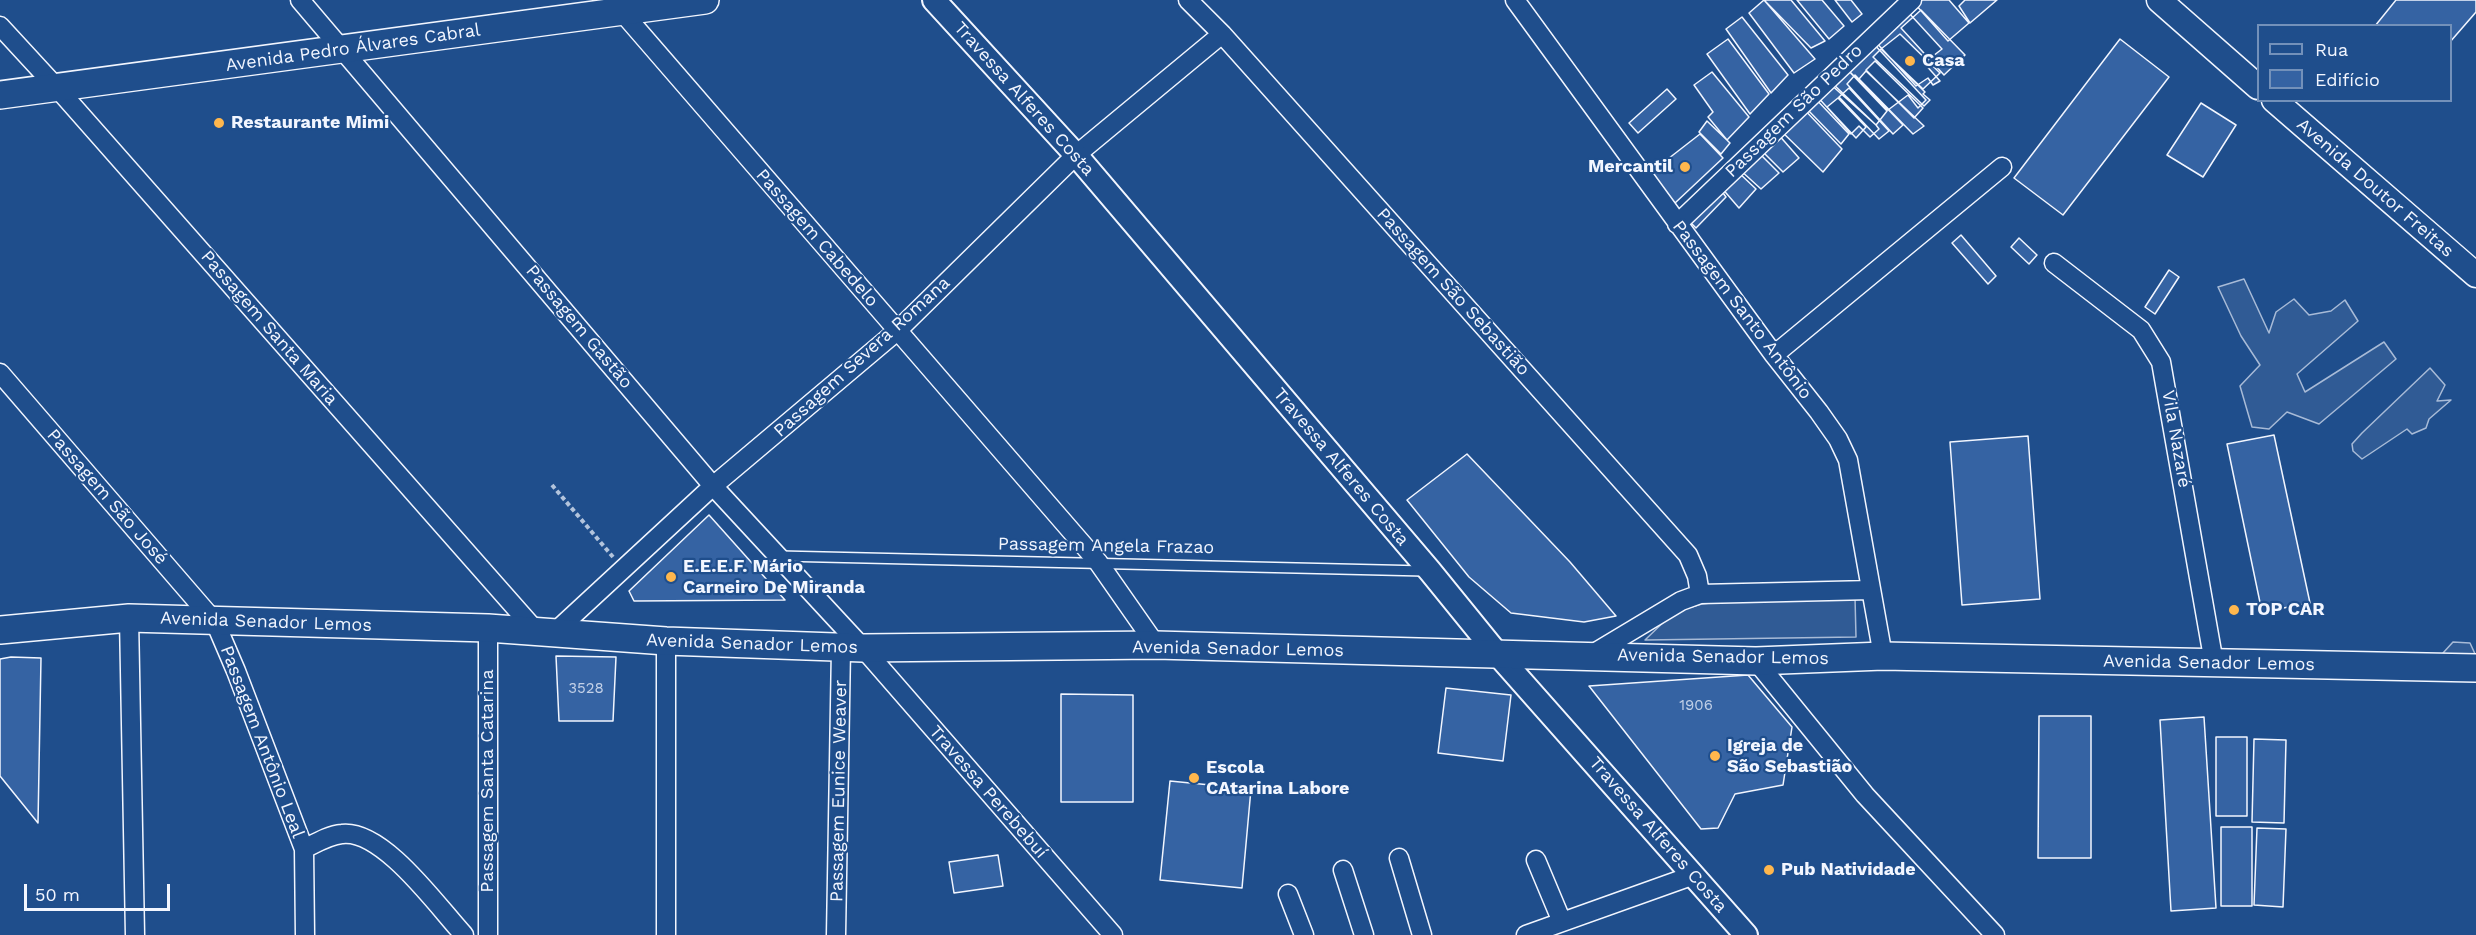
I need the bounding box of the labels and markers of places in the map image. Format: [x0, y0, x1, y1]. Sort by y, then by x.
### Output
place label: Casa [1922, 50, 1965, 72]
marker: Casa [1903, 54, 1917, 68]
place label: Restaurante Mimi [231, 112, 389, 134]
marker: Restaurante Mimi [212, 116, 226, 130]
place label: Mercantil [1588, 156, 1673, 178]
marker: Mercantil [1678, 160, 1692, 174]
place label: E.E.E.F. Mário Carneiro De Miranda [683, 556, 865, 598]
marker: E.E.E.F. Mário Carneiro De Miranda [664, 570, 678, 584]
place label: TOP CAR [2246, 599, 2325, 621]
marker: TOP CAR [2227, 603, 2241, 617]
place label: Igreja de São Sebastião [1727, 735, 1852, 777]
marker: Igreja de São Sebastião [1708, 749, 1722, 763]
place label: Escola CAtarina Labore [1206, 757, 1349, 800]
marker: Escola CAtarina Labore [1187, 771, 1201, 785]
place label: Pub Natividade [1781, 859, 1916, 881]
marker: Pub Natividade [1762, 863, 1776, 877]

